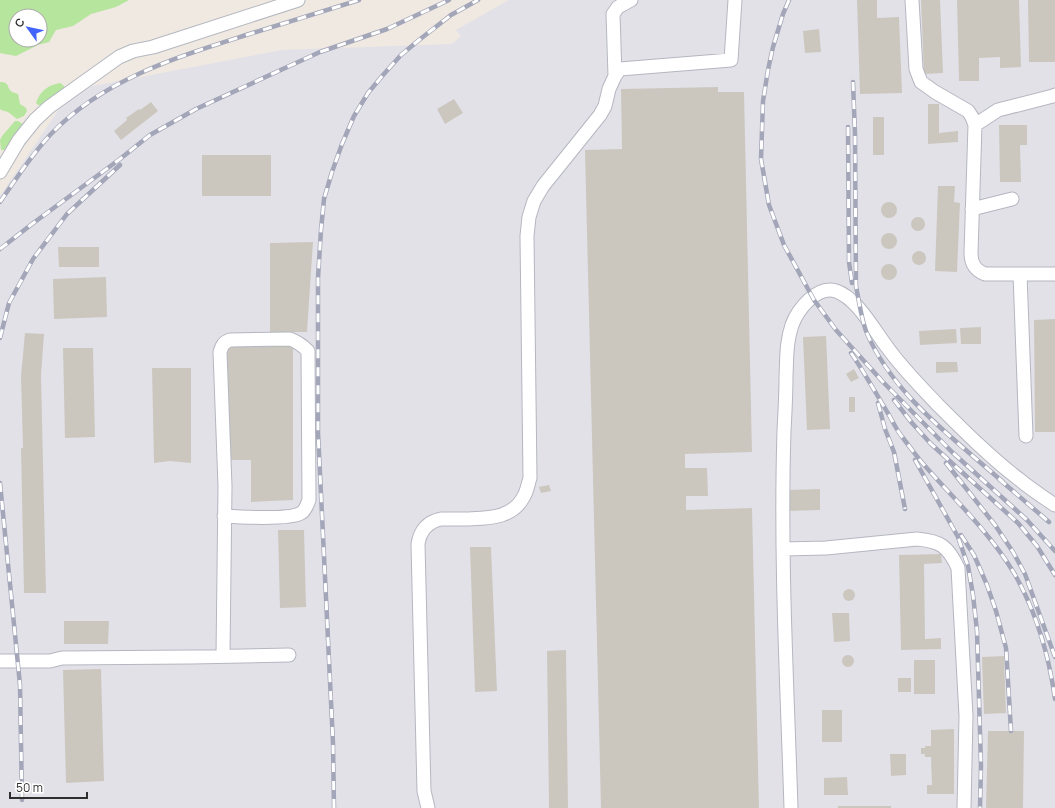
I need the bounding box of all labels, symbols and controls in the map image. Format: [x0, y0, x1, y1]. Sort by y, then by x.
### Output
north arrow [8, 8, 48, 48]
text: С [11, 15, 28, 30]
scale bar [10, 774, 87, 800]
text: 50 m [16, 779, 43, 796]

